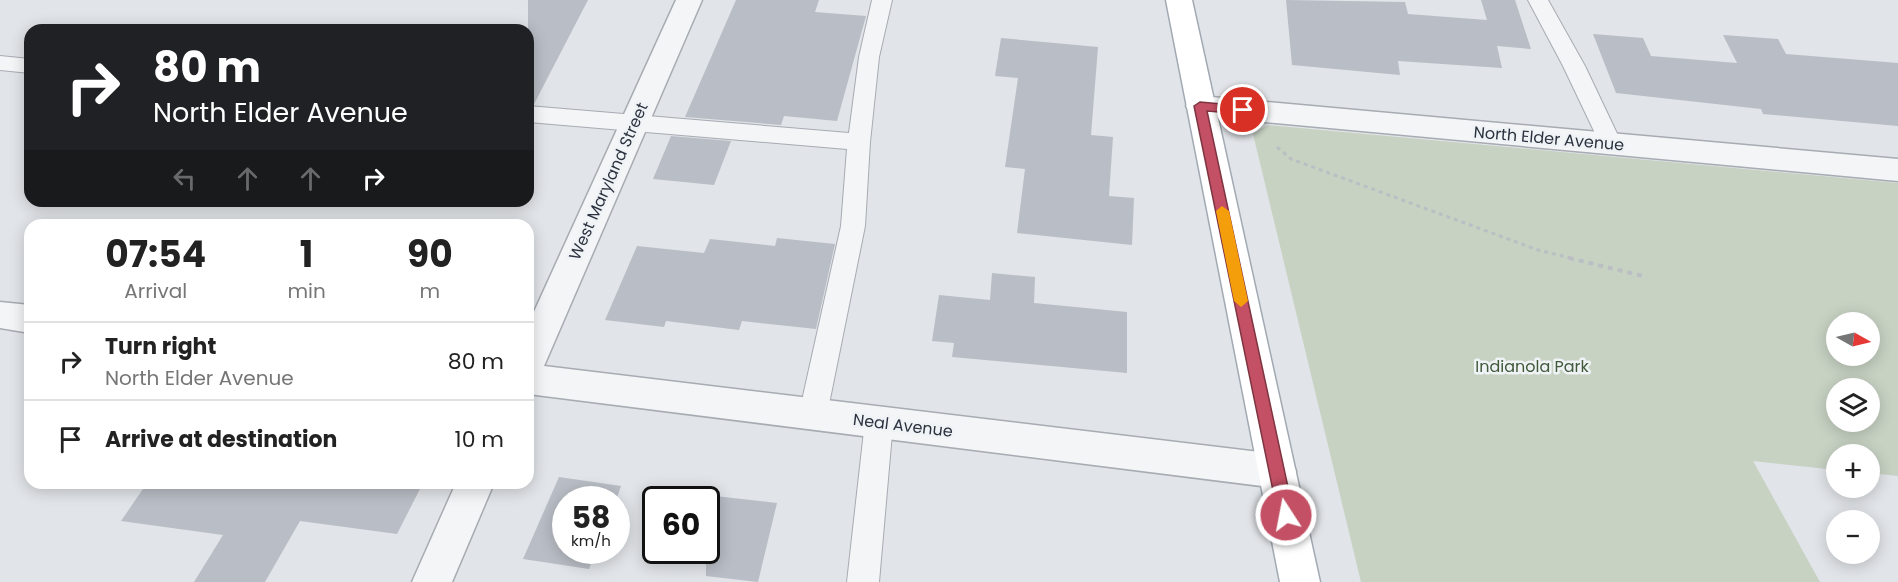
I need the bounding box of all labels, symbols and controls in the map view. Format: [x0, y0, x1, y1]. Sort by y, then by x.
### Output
text: 80 m [153, 38, 261, 97]
icon: right [54, 48, 132, 126]
pin [1217, 84, 1268, 135]
icon: arrive [1226, 93, 1259, 126]
text: North Elder Avenue [153, 94, 408, 131]
street label: West Maryland Street [563, 98, 654, 264]
street label: North Elder Avenue [1473, 120, 1625, 157]
icon: left [168, 162, 201, 195]
icon: ahead [231, 162, 264, 195]
icon: ahead [294, 162, 327, 195]
icon: right [357, 162, 390, 195]
text: 07:54 [105, 229, 206, 280]
text: 1 [300, 229, 313, 280]
text: 90 [407, 229, 453, 280]
text: Arrival [124, 277, 187, 305]
text: min [287, 277, 326, 305]
text: m [420, 277, 440, 305]
north arrow [1826, 312, 1880, 366]
map controls [1826, 312, 1880, 564]
text: Turn right [105, 331, 216, 362]
icon: right [54, 345, 87, 378]
text: 80 m [448, 346, 504, 377]
park label: Indianola Park [1475, 355, 1590, 378]
text: North Elder Avenue [105, 364, 294, 392]
button: layers [1826, 378, 1880, 432]
street label: Neal Avenue [852, 408, 954, 443]
icon: arrive [54, 423, 87, 456]
text: Arrive at destination [105, 424, 337, 455]
text: 10 m [455, 424, 504, 455]
button: + [1826, 444, 1880, 498]
position arrow [1254, 483, 1318, 547]
speed limit sign: 60 [642, 486, 720, 564]
text: 58 [572, 496, 610, 539]
button: − [1826, 510, 1880, 564]
text: km/h [571, 530, 611, 551]

